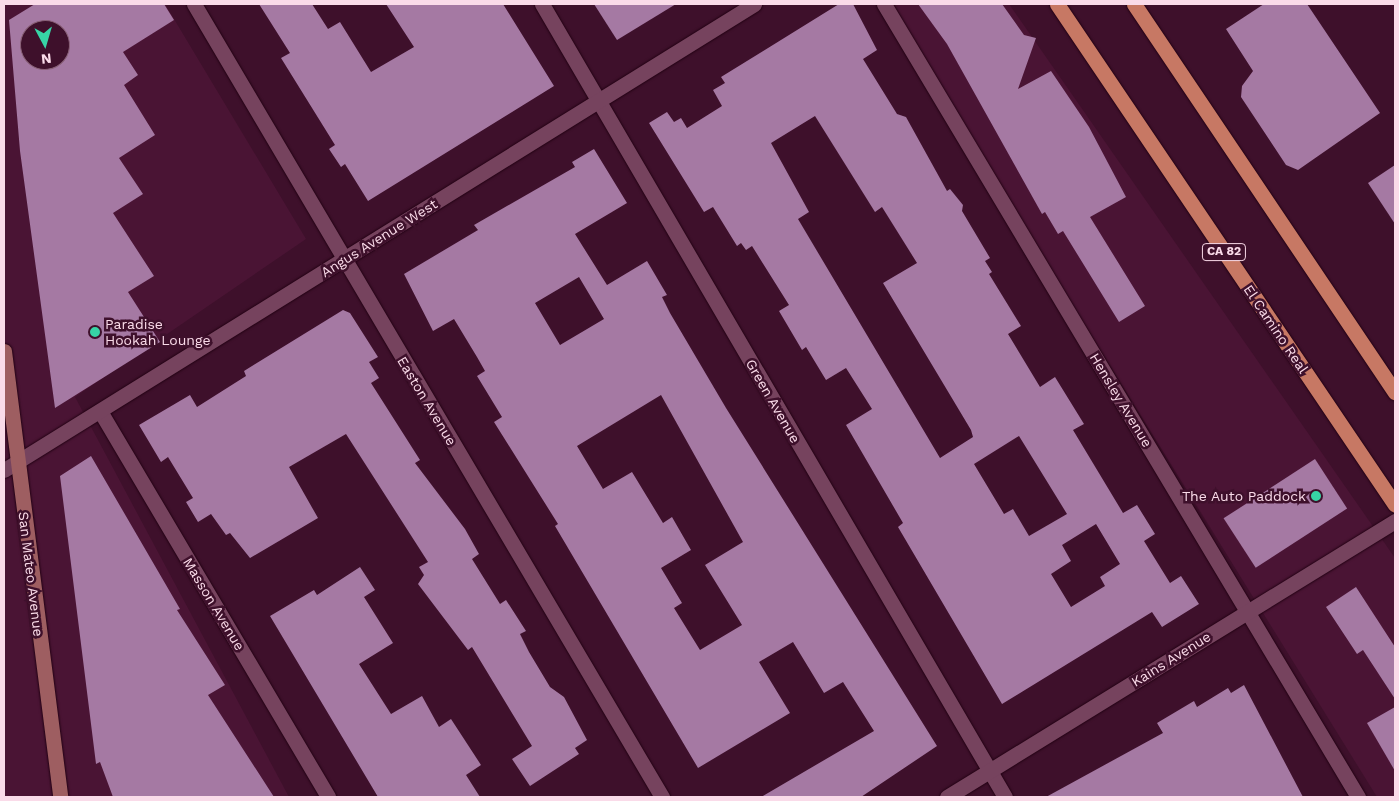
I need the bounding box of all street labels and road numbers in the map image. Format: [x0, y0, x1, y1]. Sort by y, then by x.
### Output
street label: Angus Avenue West [317, 195, 441, 281]
road number: CA 82 [1202, 242, 1246, 262]
street label: El Camino Real [1240, 281, 1312, 377]
street label: Hensley Avenue [1086, 349, 1156, 451]
street label: Easton Avenue [394, 353, 460, 449]
street label: Green Avenue [742, 356, 804, 446]
street label: San Mateo Avenue [15, 510, 47, 638]
street label: Masson Avenue [180, 554, 248, 654]
street label: Kains Avenue [1128, 628, 1214, 690]

